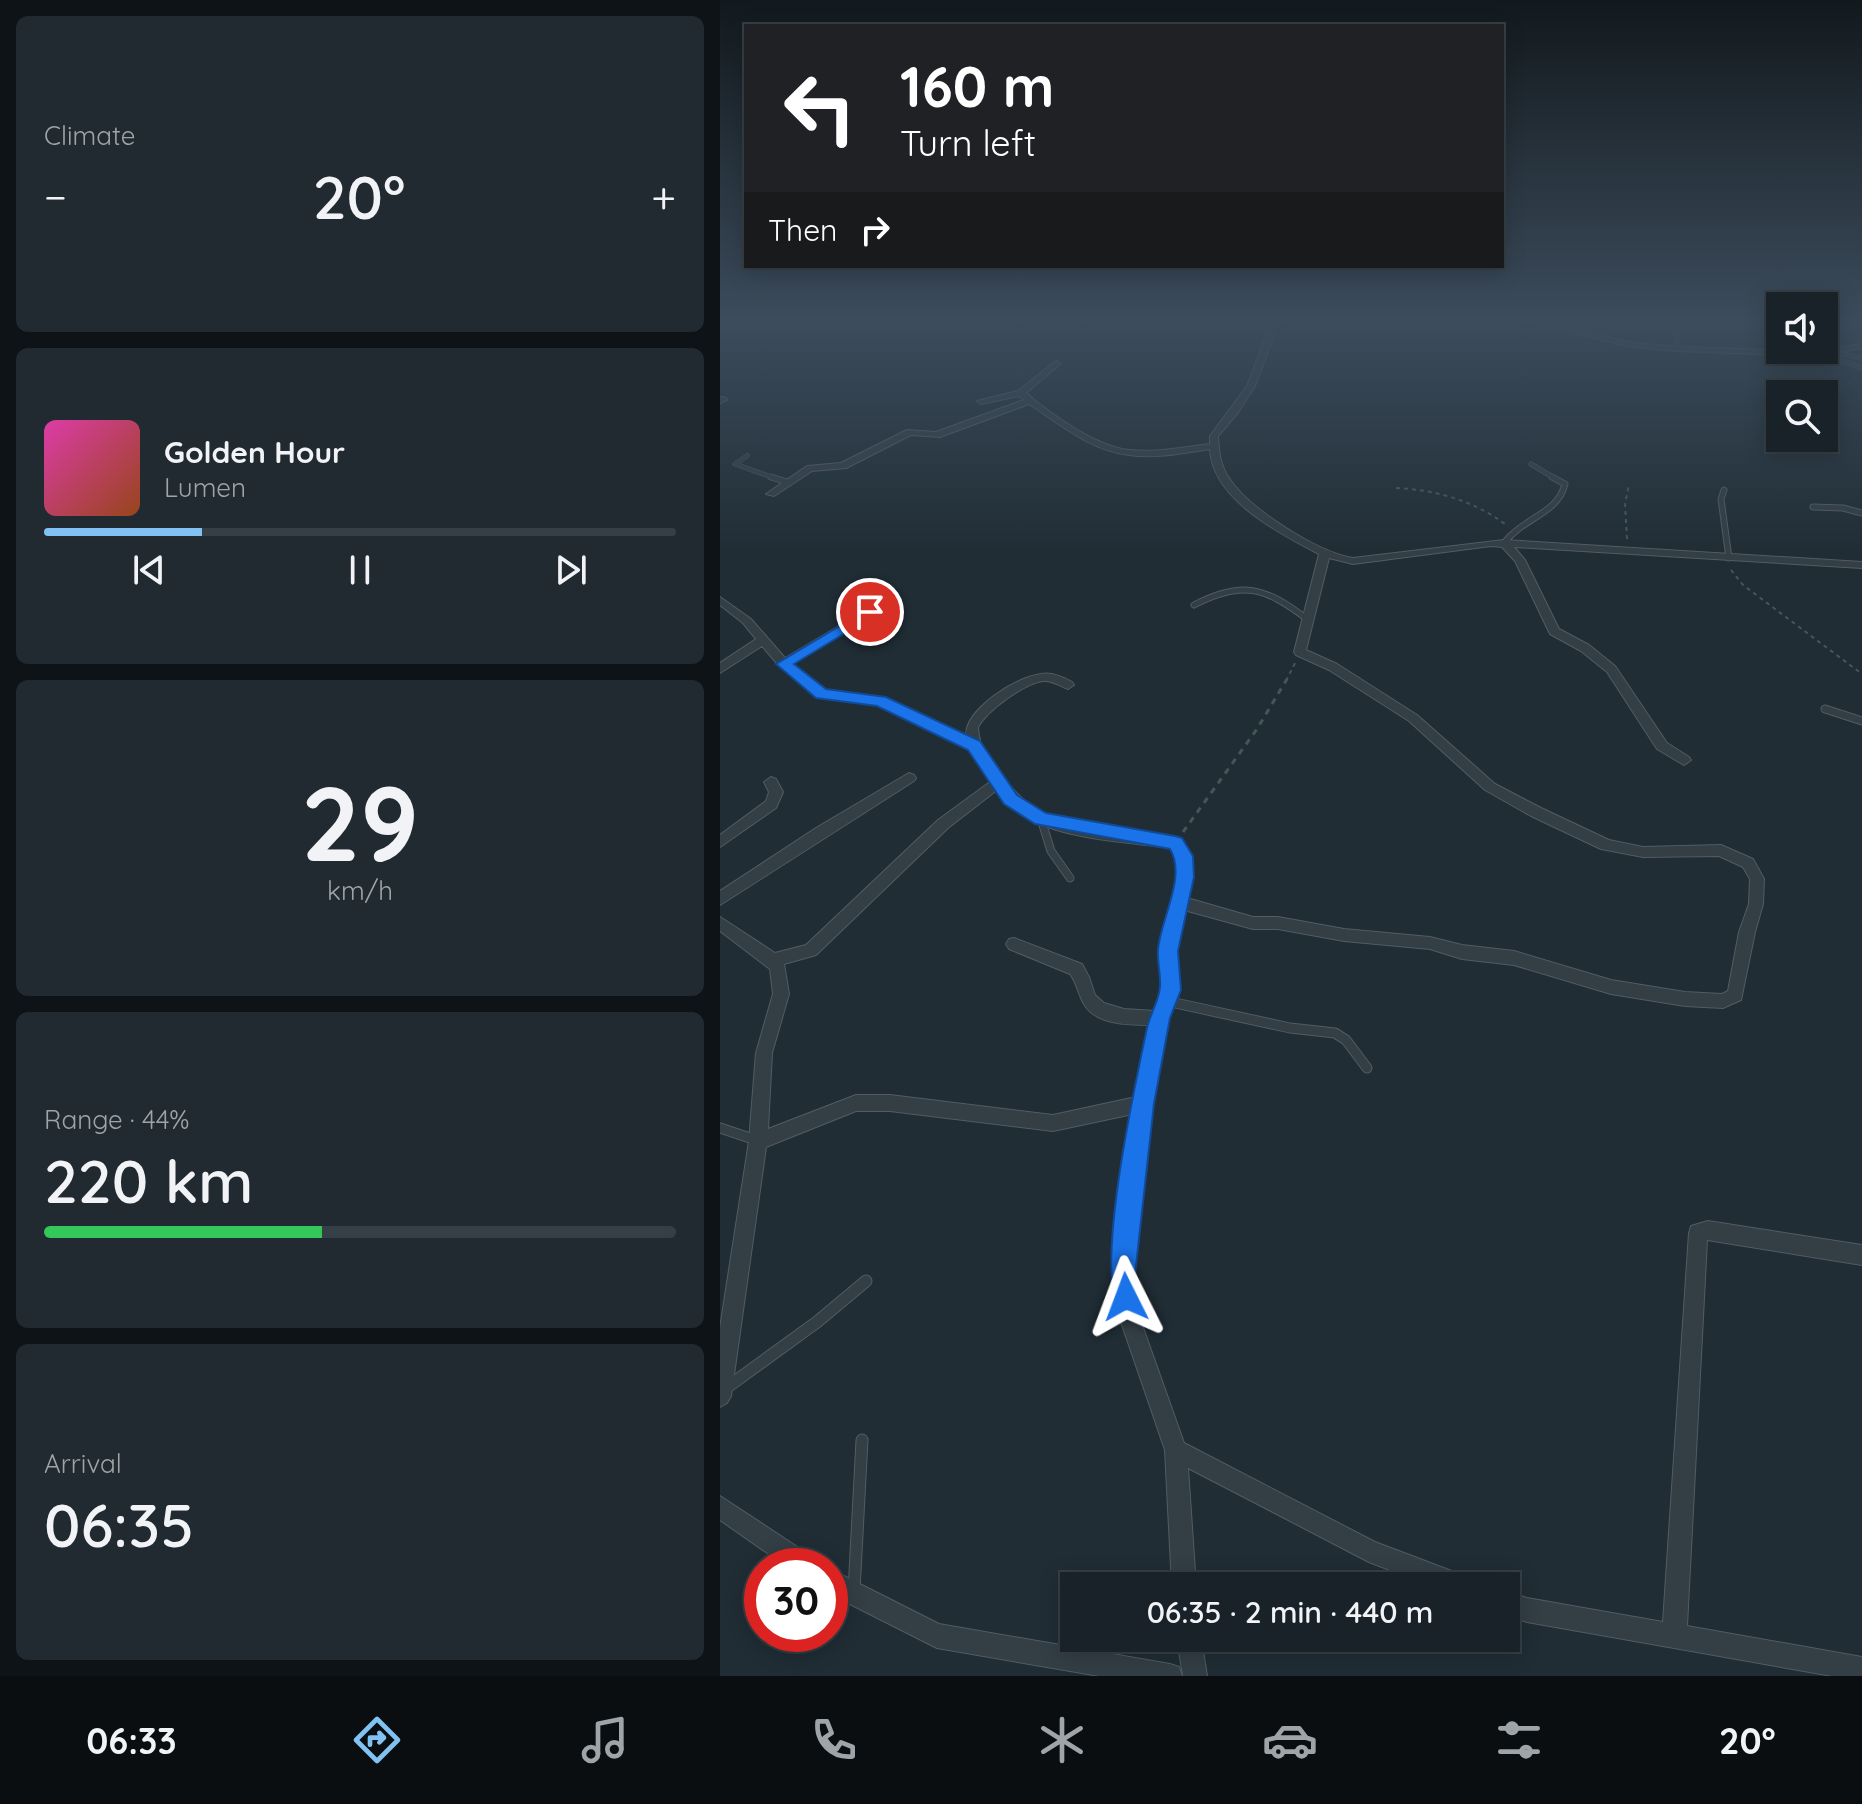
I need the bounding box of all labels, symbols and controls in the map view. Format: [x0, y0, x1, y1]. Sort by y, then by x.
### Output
text: 160 m [900, 51, 1054, 121]
icon: left [768, 56, 872, 160]
text: Climate [44, 119, 135, 152]
text: Turn left [900, 120, 1036, 165]
text: 20° [313, 159, 405, 234]
text: − [44, 169, 67, 224]
text: + [651, 169, 676, 224]
icon: right [853, 208, 897, 252]
text: Then [768, 211, 837, 249]
map controls [1766, 292, 1838, 452]
button: sound [1766, 292, 1838, 364]
button: search [1766, 380, 1838, 452]
text: Golden Hour [164, 433, 345, 471]
text: Lumen [164, 471, 246, 504]
icon: previous [127, 548, 171, 592]
icon: pause [338, 548, 382, 592]
icon: next [549, 548, 593, 592]
pin [836, 578, 904, 646]
icon: arrive [848, 590, 892, 634]
text: 29 [301, 757, 419, 887]
text: km/h [327, 874, 393, 907]
text: Range · 44% [44, 1103, 190, 1136]
text: 220 km [44, 1143, 253, 1218]
position arrow [1084, 1255, 1168, 1339]
text: Arrival [44, 1447, 122, 1480]
text: 06:35 [44, 1487, 194, 1562]
speed limit sign: 30 [744, 1548, 848, 1652]
text: 06:35 · 2 min · 440 m [1147, 1593, 1433, 1631]
icon: directions [349, 1712, 405, 1768]
icon: music [577, 1712, 633, 1768]
icon: phone [806, 1712, 862, 1768]
icon: climate [1034, 1712, 1090, 1768]
icon: car [1262, 1712, 1318, 1768]
icon: filters [1491, 1712, 1547, 1768]
text: 06:33 [86, 1718, 177, 1763]
text: 20° [1719, 1718, 1776, 1763]

